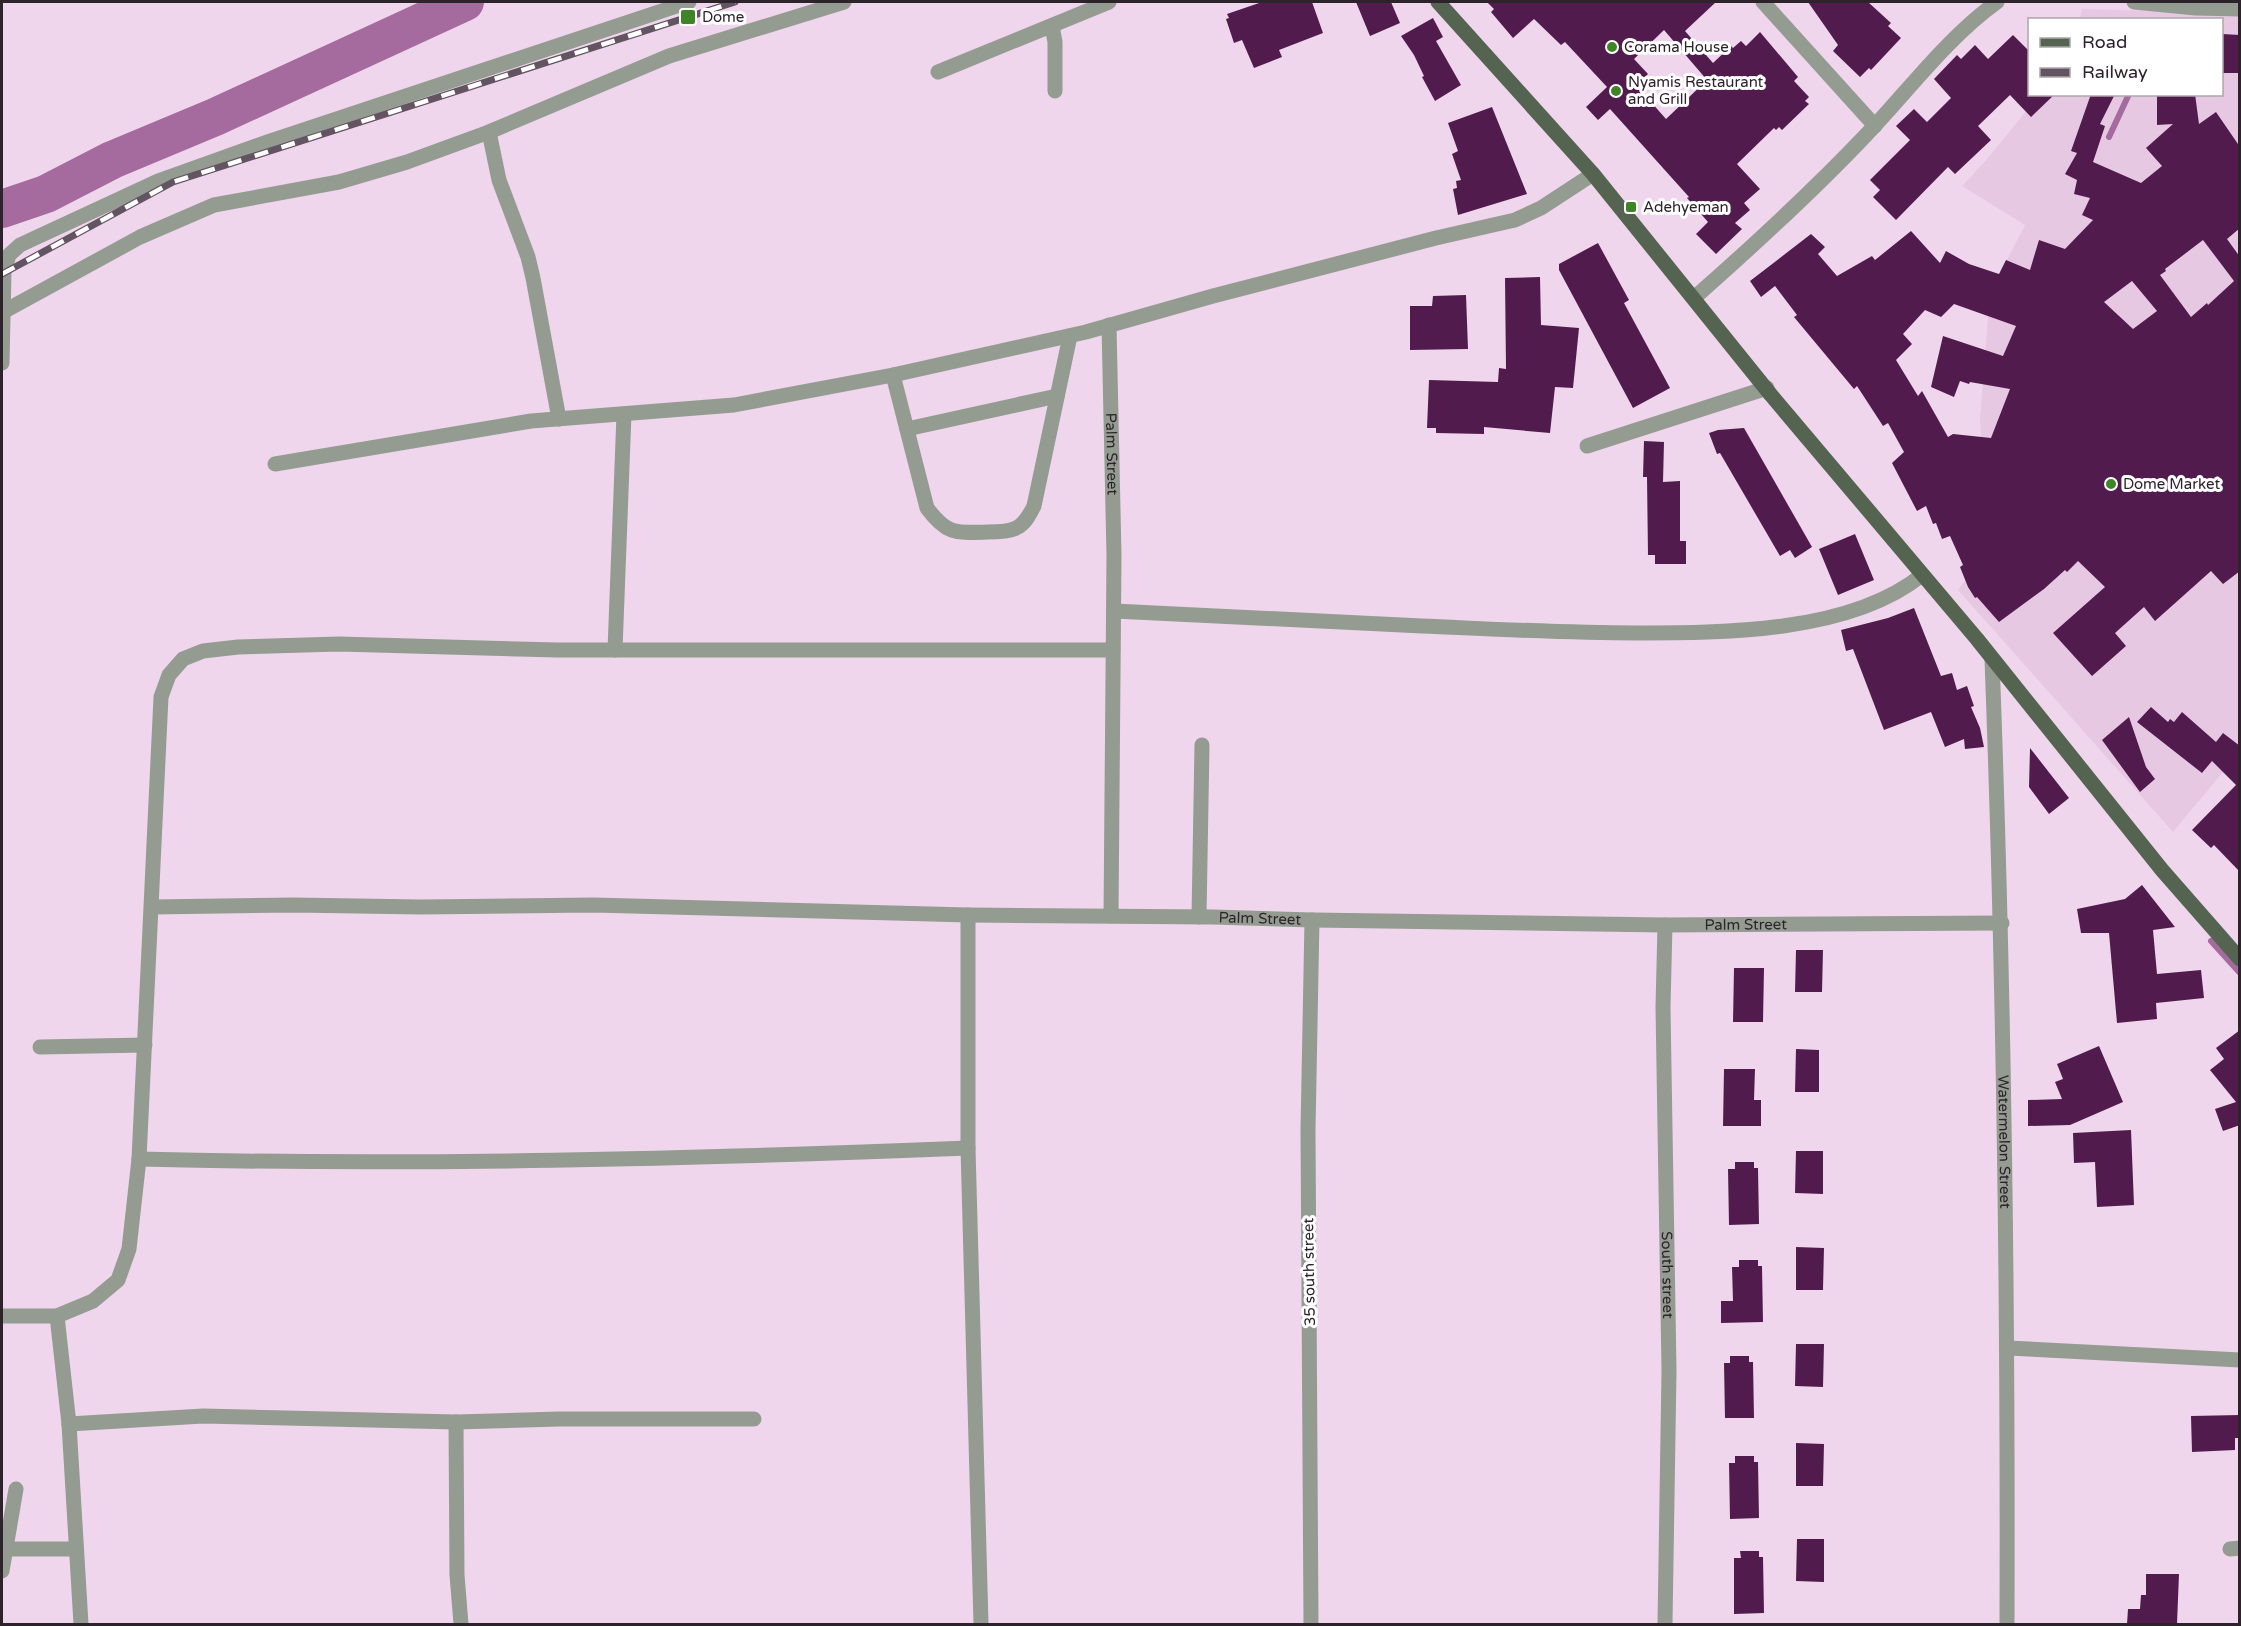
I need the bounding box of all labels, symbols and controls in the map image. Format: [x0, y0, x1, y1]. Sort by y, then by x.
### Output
marker: Dome [679, 8, 697, 26]
place label: Dome [702, 8, 744, 26]
legend [2028, 18, 2223, 96]
text: Road [2082, 31, 2127, 53]
place label: Corama House [1624, 38, 1729, 56]
marker: Corama House [1605, 40, 1619, 54]
text: Railway [2082, 61, 2148, 83]
place label: Nyamis Restaurant and Grill [1628, 73, 1764, 108]
marker: Nyamis Restaurant and Grill [1609, 84, 1623, 98]
place label: Adehyeman [1643, 198, 1729, 216]
marker: Adehyeman [1624, 200, 1638, 214]
street label: Palm Street [1102, 413, 1122, 496]
place label: Dome Market [2123, 475, 2220, 493]
marker: Dome Market [2104, 477, 2118, 491]
street label: Palm Street [1218, 908, 1302, 929]
street label: Palm Street [1704, 915, 1787, 934]
street label: Watermelon Street [1994, 1075, 2014, 1209]
street label: 35 south street [1299, 1218, 1319, 1326]
street label: South street [1658, 1231, 1677, 1319]

